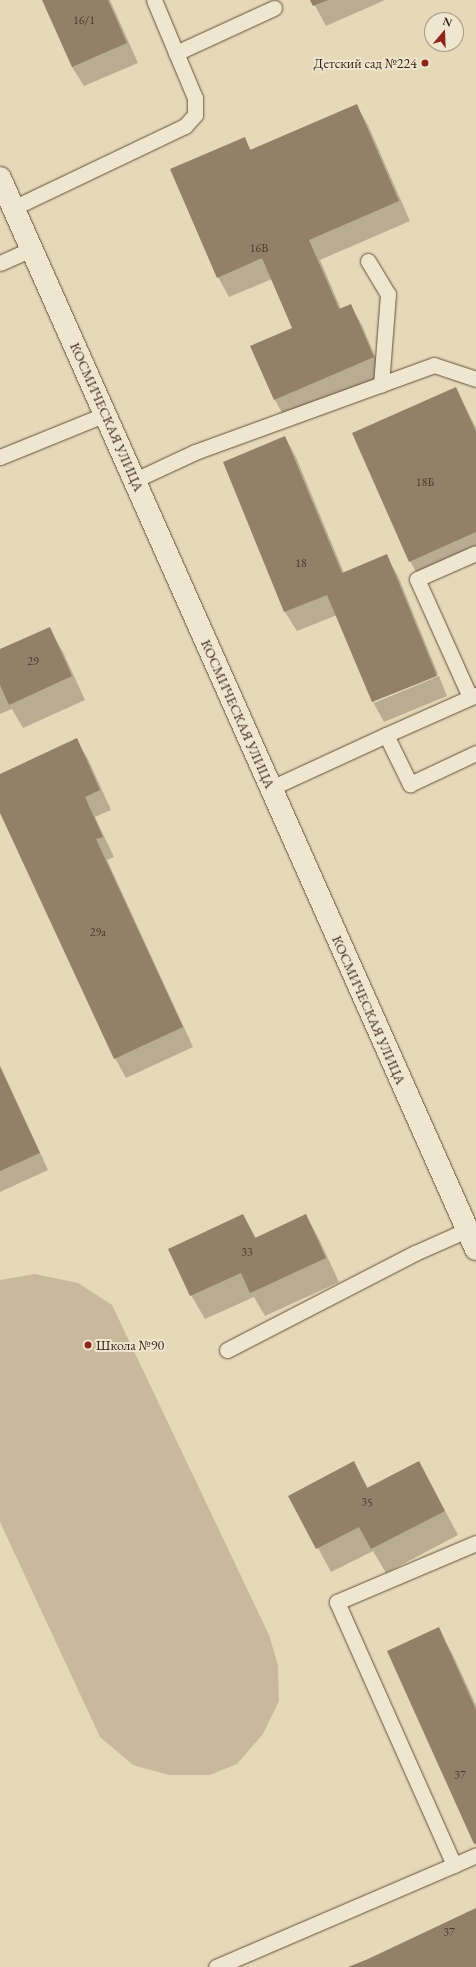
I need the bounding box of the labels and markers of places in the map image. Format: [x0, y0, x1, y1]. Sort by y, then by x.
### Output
place label: Детский сад №224 [314, 55, 417, 71]
marker: Детский сад №224 [420, 58, 430, 68]
place label: Школа №90 [96, 1337, 164, 1353]
marker: Школа №90 [83, 1340, 93, 1350]

